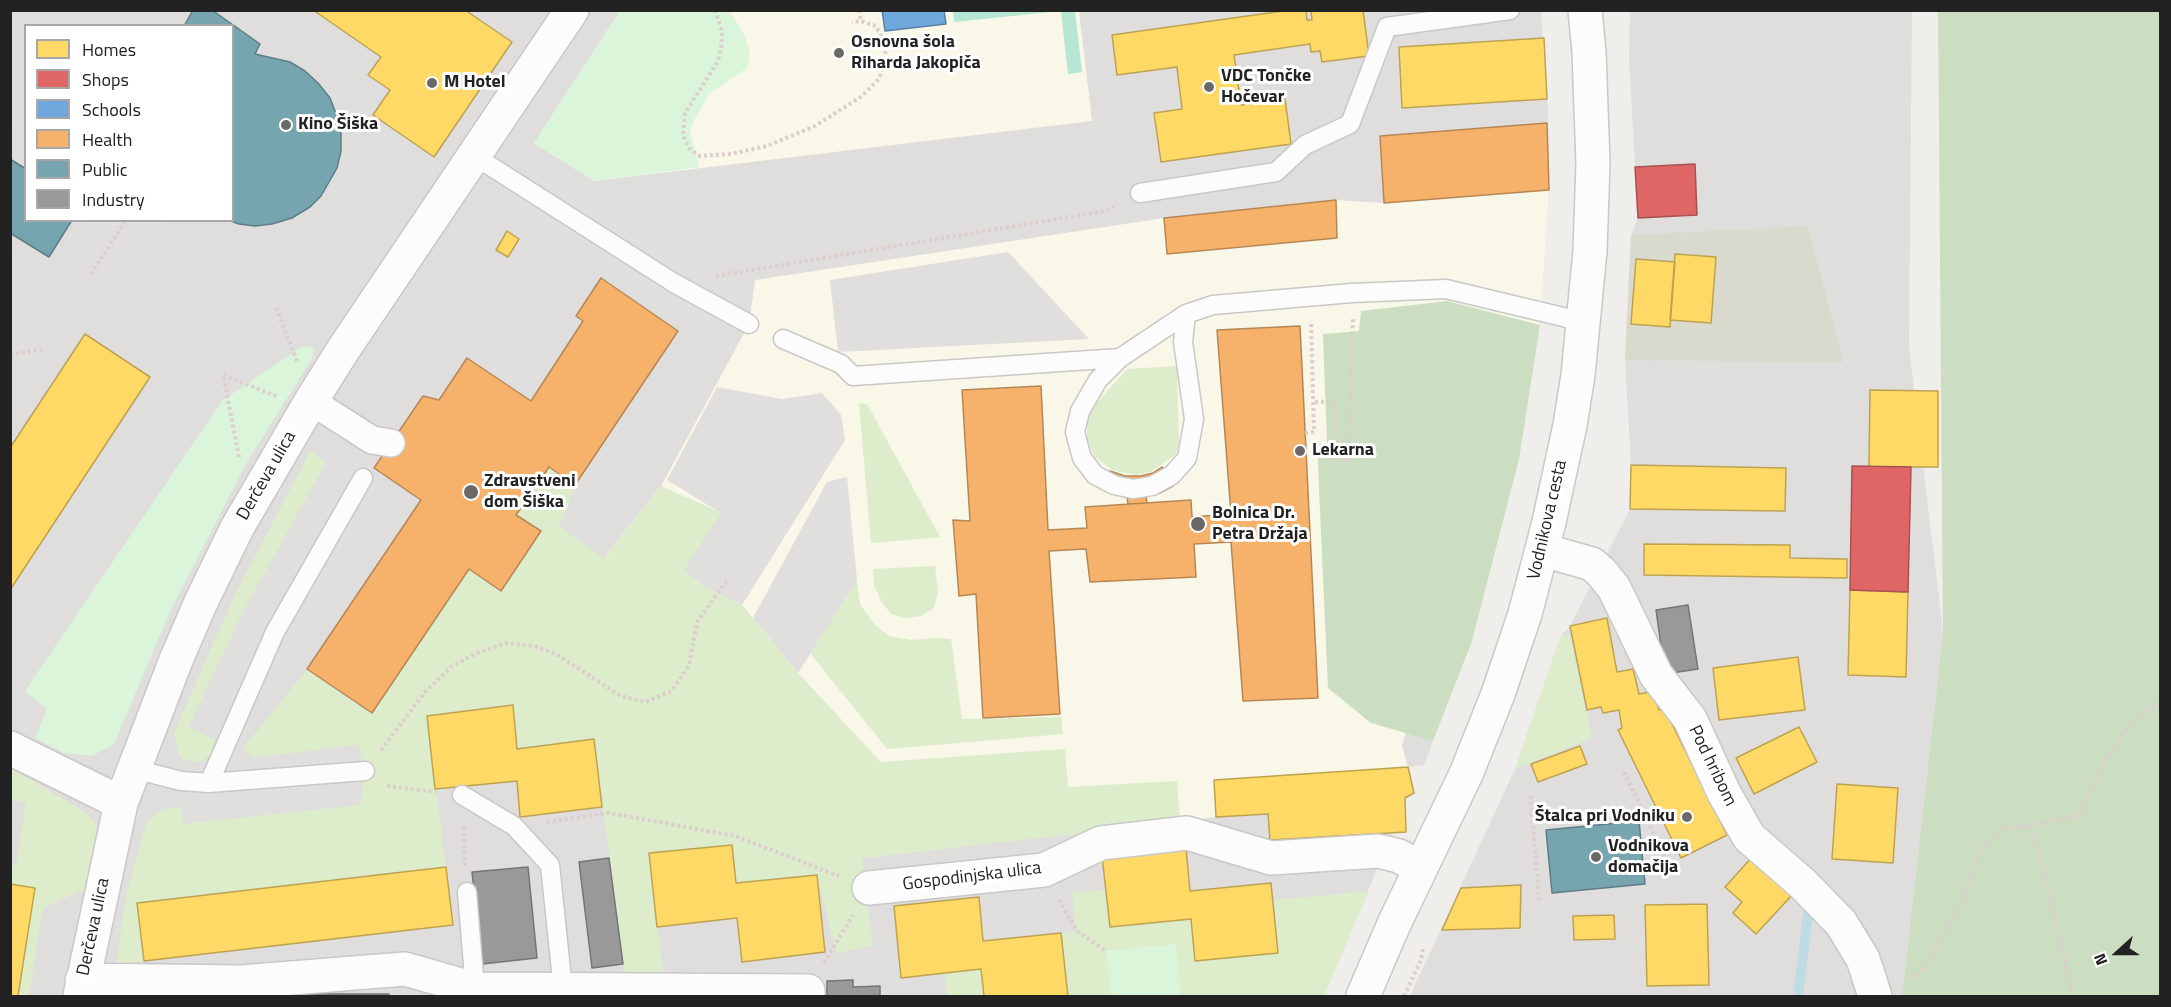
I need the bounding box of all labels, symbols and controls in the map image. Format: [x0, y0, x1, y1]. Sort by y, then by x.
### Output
legend [24, 24, 234, 222]
place label: Osnovna šola Riharda Jakopiča [851, 32, 981, 74]
text: Homes [82, 36, 136, 63]
marker: Osnovna šola Riharda Jakopiča [832, 46, 846, 60]
text: Shops [82, 66, 129, 93]
place label: VDC Tončke Hočevar [1221, 66, 1311, 109]
place label: M Hotel [444, 72, 506, 94]
marker: M Hotel [425, 76, 439, 90]
marker: VDC Tončke Hočevar [1202, 80, 1216, 94]
text: Schools [82, 96, 141, 123]
place label: Kino Šiška [298, 114, 378, 136]
marker: Kino Šiška [279, 118, 293, 132]
text: Health [82, 126, 132, 153]
text: Public [82, 156, 128, 183]
text: Industry [82, 186, 145, 213]
street label: Derčeva ulica [233, 428, 301, 524]
place label: Lekarna [1312, 440, 1374, 462]
marker: Lekarna [1293, 444, 1307, 458]
street label: Vodnikova cesta [1524, 458, 1572, 582]
place label: Zdravstveni dom Šiška [484, 471, 576, 514]
marker: Zdravstveni dom Šiška [462, 483, 480, 501]
place label: Bolnica Dr. Petra Držaja [1212, 503, 1308, 546]
marker: Bolnica Dr. Petra Držaja [1189, 515, 1207, 533]
street label: Pod hribom [1683, 722, 1741, 810]
place label: Štalca pri Vodniku [1535, 806, 1675, 828]
marker: Štalca pri Vodniku [1680, 810, 1694, 824]
place label: Vodnikova domačija [1608, 836, 1689, 878]
marker: Vodnikova domačija [1589, 850, 1603, 864]
street label: Gospodinjska ulica [901, 858, 1043, 896]
street label: Derčeva ulica [73, 876, 115, 978]
north arrow [2087, 923, 2147, 983]
text: N [2087, 950, 2113, 969]

